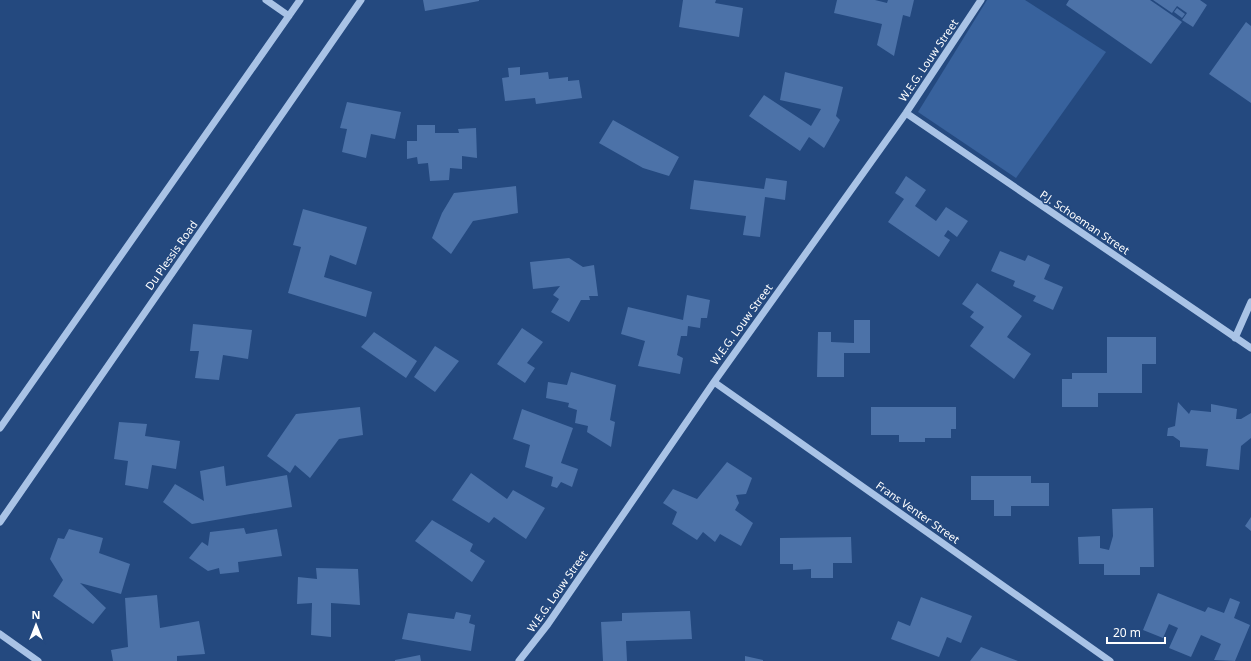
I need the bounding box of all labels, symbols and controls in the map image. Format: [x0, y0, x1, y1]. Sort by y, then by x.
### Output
street label: W.E.G. Louw Street [895, 16, 961, 104]
street label: P.J. Schoeman Street [1037, 186, 1133, 258]
street label: Du Plessis Road [142, 217, 200, 293]
street label: W.E.G. Louw Street [707, 281, 775, 367]
street label: Frans Venter Street [873, 478, 963, 546]
street label: W.E.G. Louw Street [523, 547, 591, 635]
north arrow [16, 605, 56, 645]
text: N [32, 607, 40, 622]
scale bar [1107, 619, 1165, 645]
text: 20 m [1113, 624, 1141, 641]

